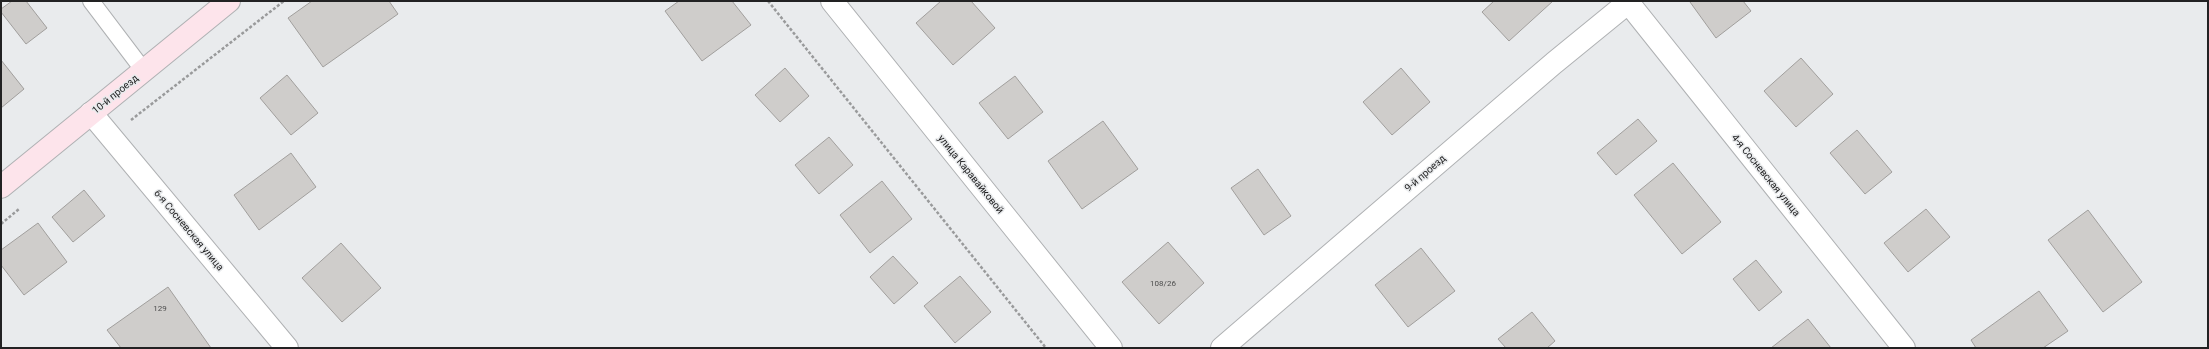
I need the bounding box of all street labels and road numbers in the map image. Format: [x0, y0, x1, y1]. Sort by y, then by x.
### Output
street label: 10-й проезд [90, 72, 140, 116]
street label: улица Каравайковой [936, 132, 1006, 216]
street label: 4-я Сосневская улица [1730, 132, 1802, 218]
street label: 9-й проезд [1402, 152, 1448, 194]
street label: 6-я Сосневская улица [152, 187, 226, 273]

